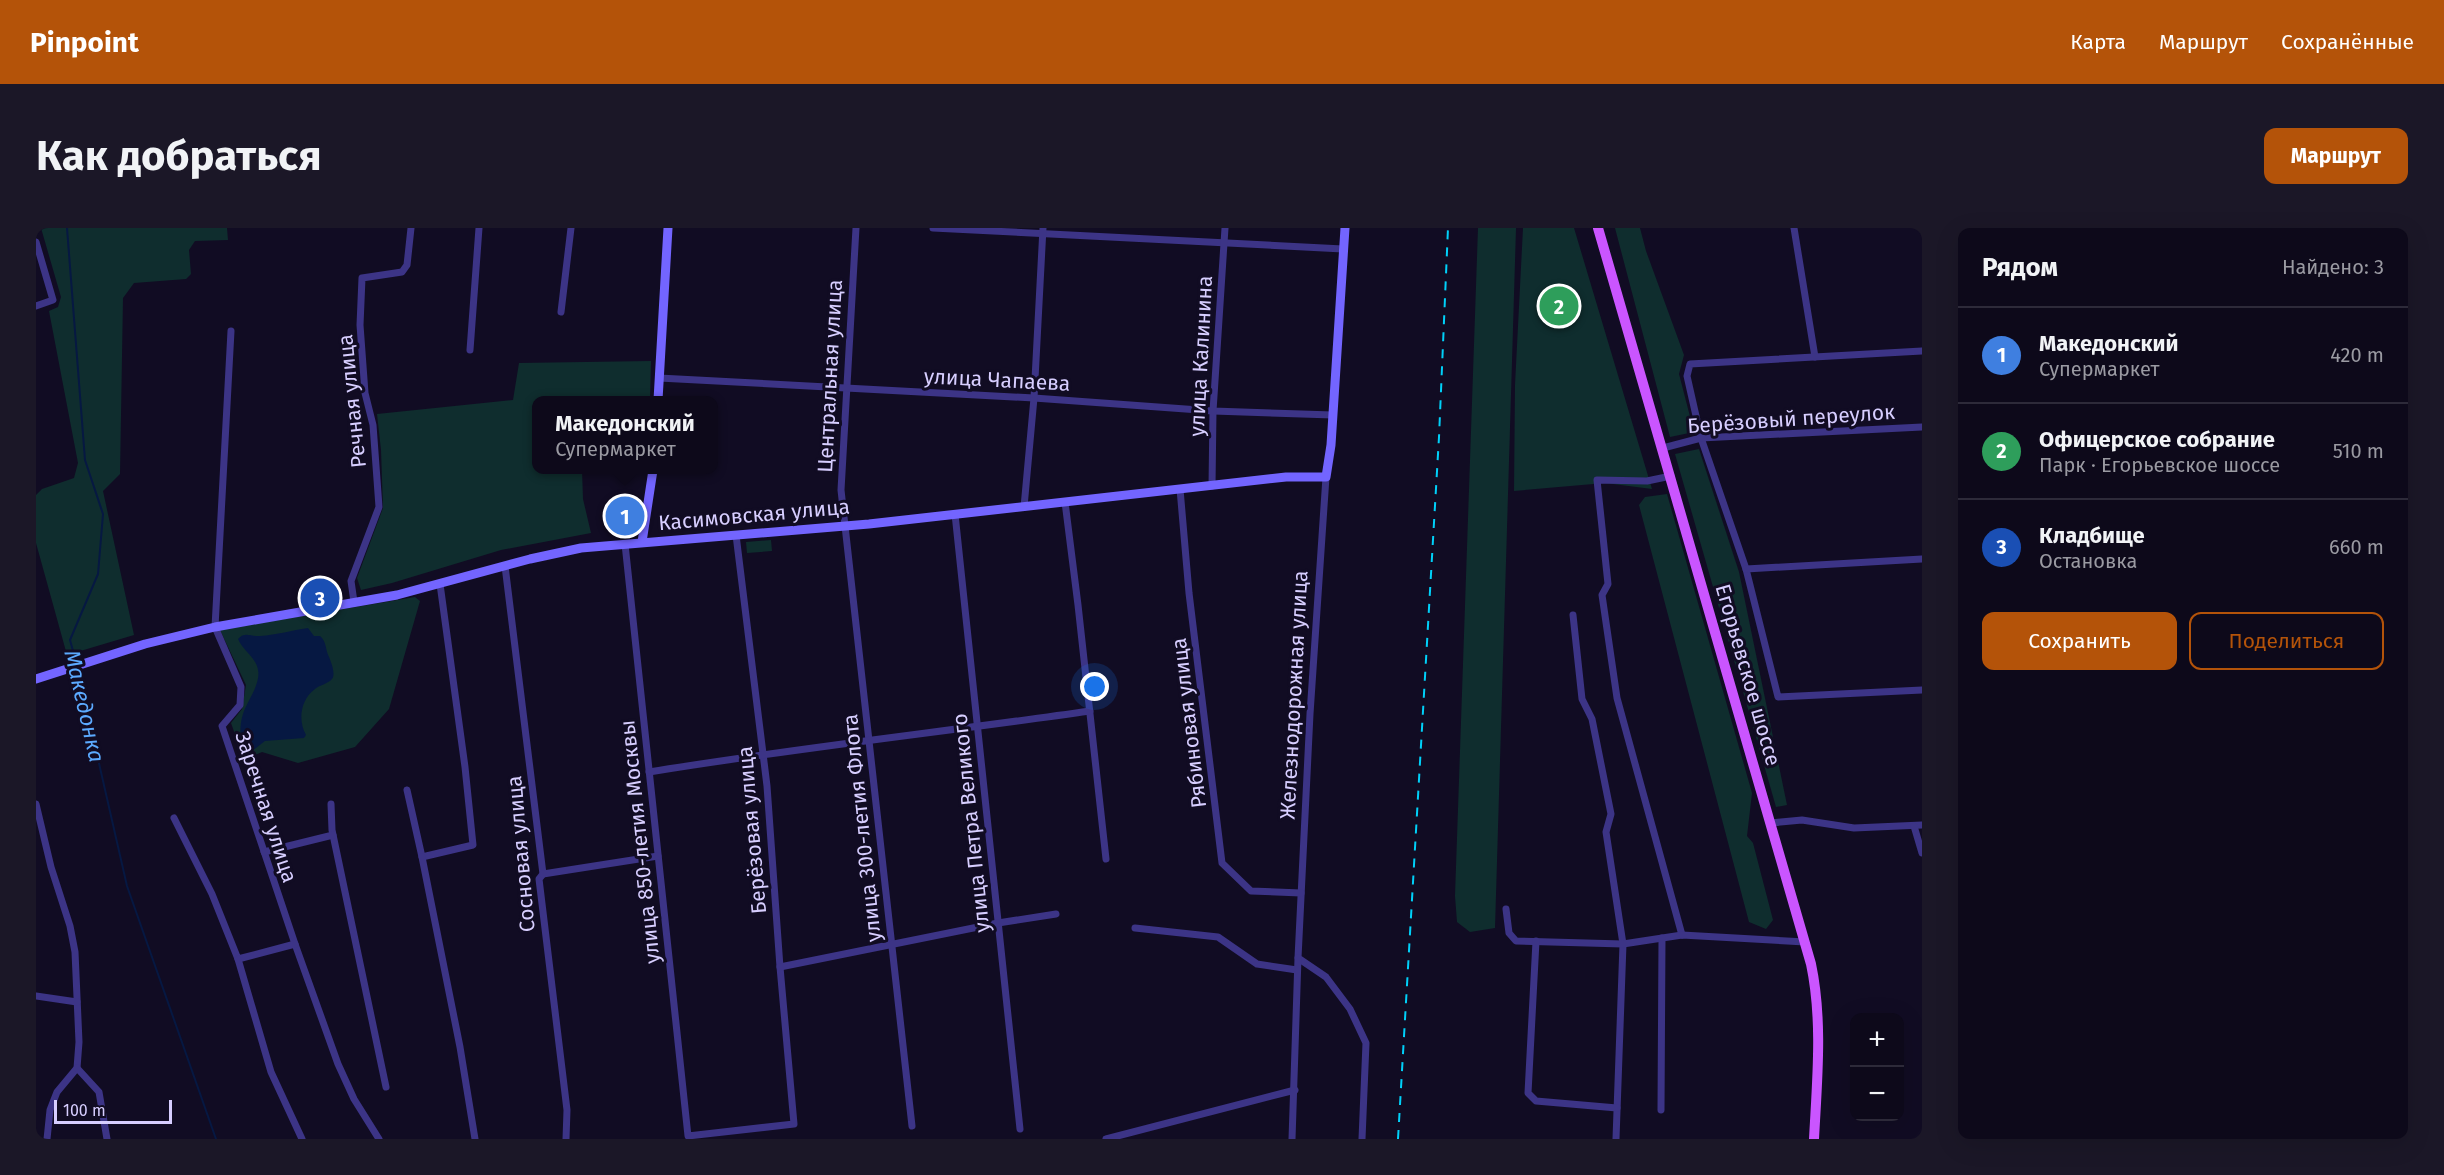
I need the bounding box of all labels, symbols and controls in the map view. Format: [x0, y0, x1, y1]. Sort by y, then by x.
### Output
text: Pinpoint [30, 26, 139, 59]
text: Карта [2070, 29, 2126, 55]
text: Маршрут [2159, 29, 2248, 55]
text: Сохранённые [2281, 29, 2414, 55]
button: Маршрут [2264, 128, 2408, 184]
text: Как добраться [36, 131, 322, 181]
text: Рядом [1982, 252, 2058, 283]
text: Найдено: 3 [2282, 255, 2384, 279]
street label: улица Калинина [1184, 275, 1218, 437]
street label: Центральная улица [812, 279, 848, 473]
pin: 2 [1540, 284, 1579, 328]
text: Македонский [2039, 330, 2179, 357]
street label: Речная улица [332, 333, 372, 469]
text: 1 [1997, 343, 2006, 367]
text: 420 m [2330, 343, 2384, 367]
text: Супермаркет [2039, 357, 2159, 381]
street label: улица Чапаева [923, 363, 1071, 397]
popup [532, 396, 718, 474]
street label: Берёзовый переулок [1686, 399, 1896, 439]
text: Македонский [555, 410, 695, 437]
text: Офицерское собрание [2039, 426, 2275, 453]
text: Супермаркет [555, 437, 676, 461]
text: 2 [1996, 439, 2007, 463]
text: 510 m [2333, 439, 2384, 463]
text: Парк · Егорьевское шоссе [2039, 453, 2280, 477]
pin: 1 [606, 494, 644, 538]
street label: Касимовская улица [657, 494, 851, 536]
text: Кладбище [2039, 522, 2145, 549]
text: 3 [1996, 535, 2007, 559]
text: 660 m [2329, 535, 2384, 559]
text: Остановка [2039, 549, 2137, 573]
street label: Железнодорожная улица [1274, 570, 1314, 820]
pin: 3 [300, 576, 340, 620]
street label: Егорьевское шоссе [1710, 581, 1786, 769]
button: Сохранить [1982, 612, 2177, 670]
button: Поделиться [2189, 612, 2384, 670]
street label: Рябиновая улица [1166, 637, 1212, 809]
water label: Македонка [58, 647, 111, 765]
your location [1080, 672, 1109, 701]
street label: улица Петра Великого [947, 712, 995, 934]
street label: улица 300-летия Флота [837, 713, 887, 943]
street label: улица 850-летия Москвы [614, 719, 666, 965]
street label: Заречная улица [229, 728, 303, 886]
street label: Берёзовая улица [732, 745, 772, 915]
street label: Сосновая улица [501, 775, 541, 933]
map controls [1850, 1013, 1904, 1121]
button: + [1850, 1013, 1904, 1067]
button: − [1850, 1067, 1904, 1121]
scale bar [54, 1097, 172, 1124]
text: 100 m [63, 1101, 106, 1120]

